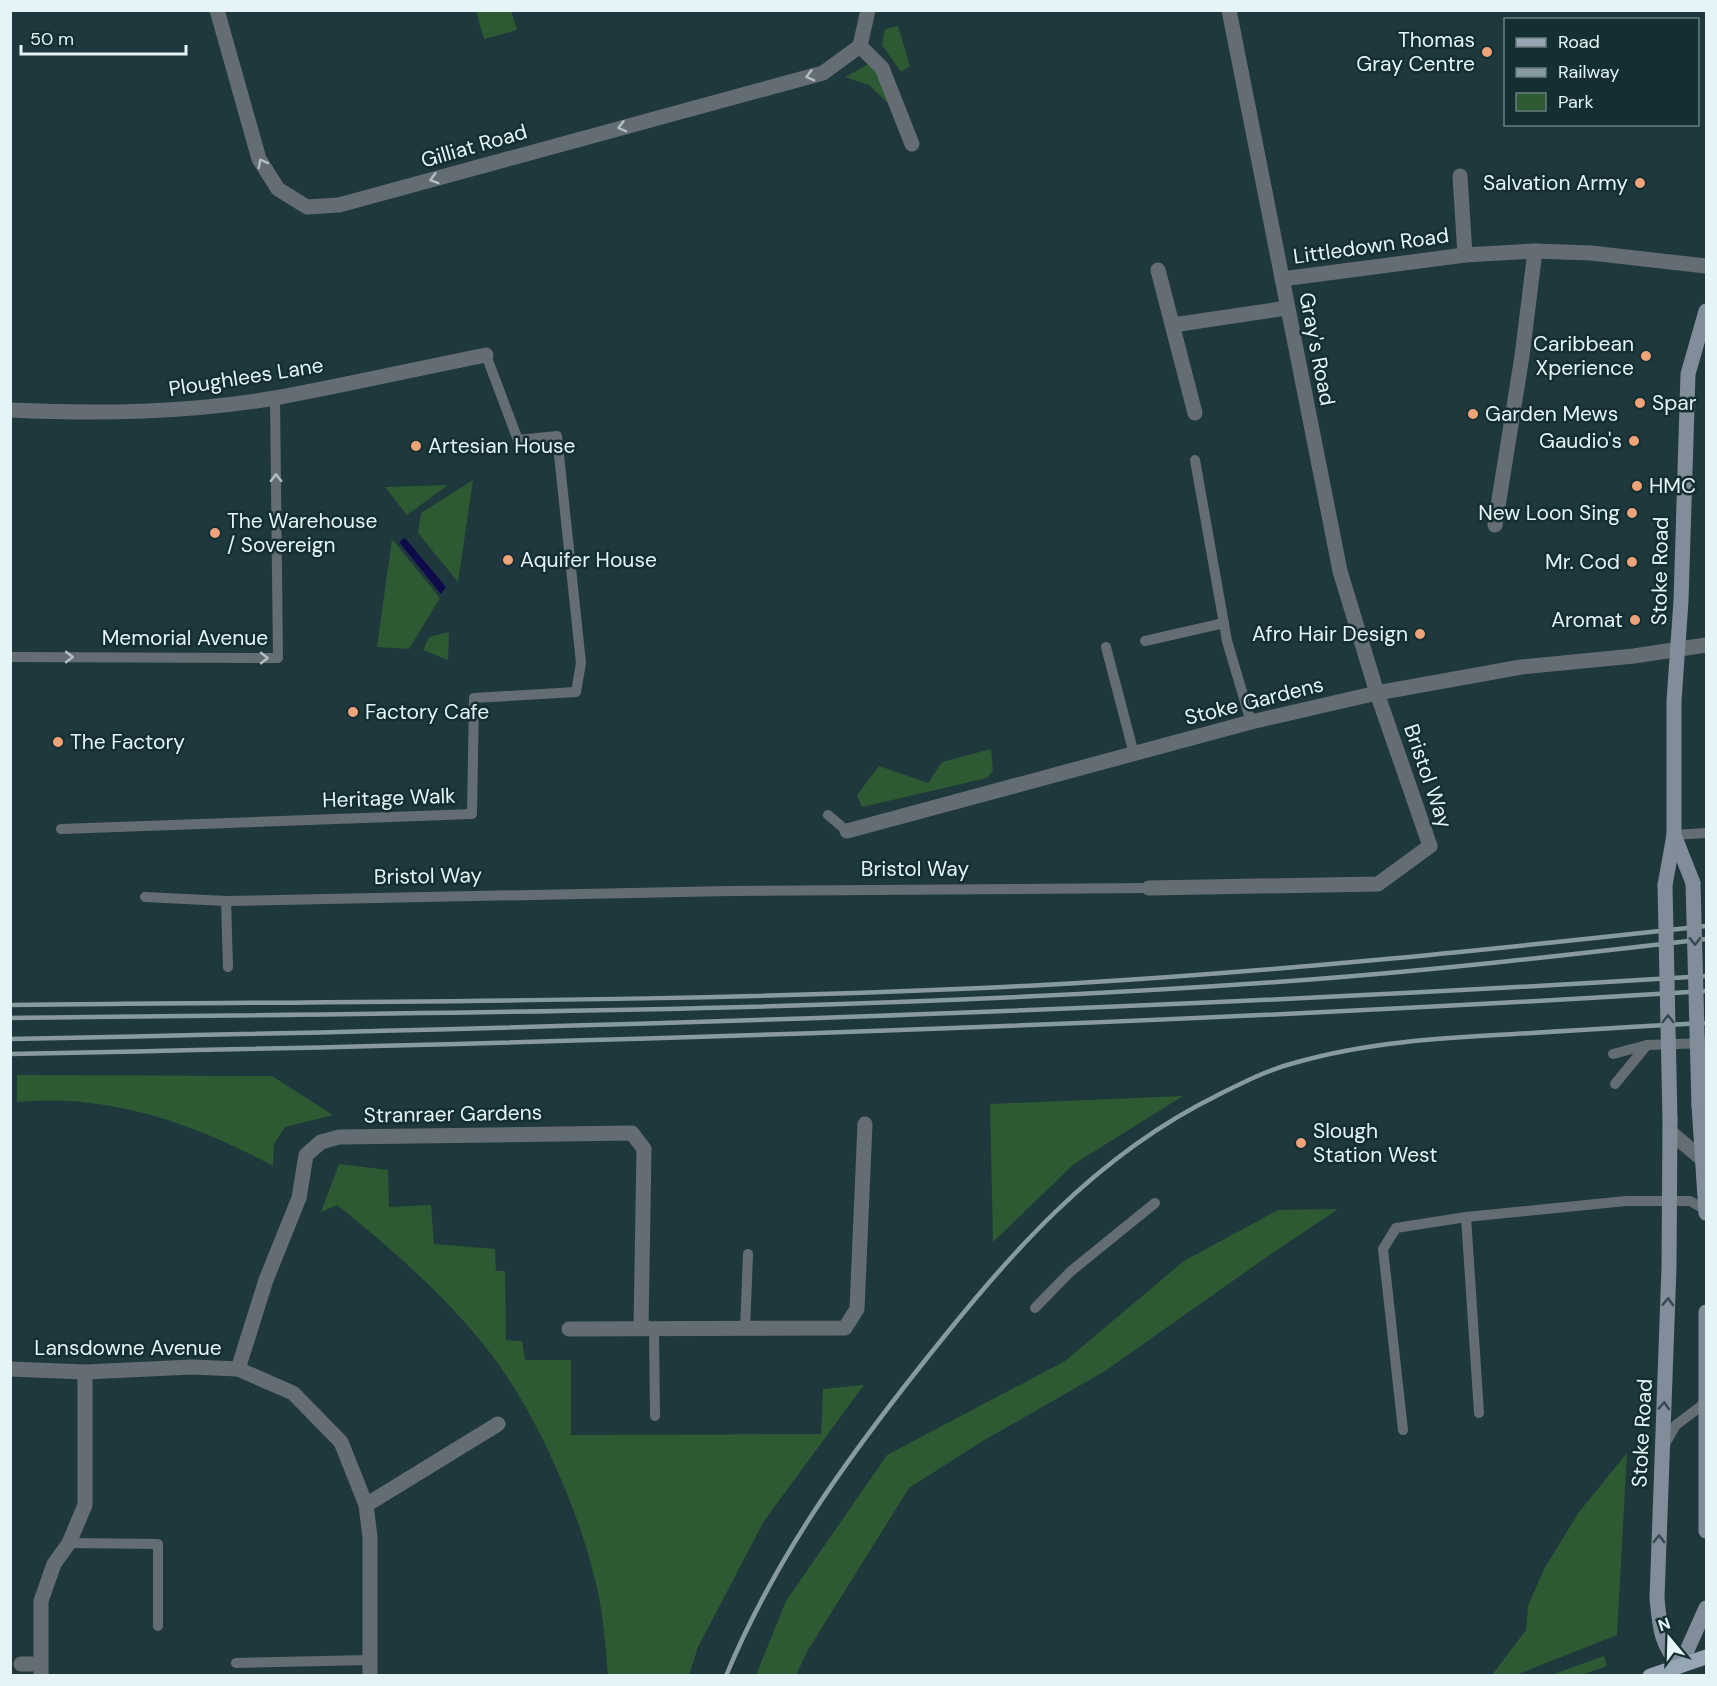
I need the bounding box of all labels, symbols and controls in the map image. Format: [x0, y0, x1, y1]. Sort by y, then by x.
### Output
scale bar [21, 18, 186, 56]
legend [1504, 18, 1699, 126]
place label: Thomas Gray Centre [1356, 26, 1475, 78]
text: 50 m [30, 27, 74, 51]
text: Road [1558, 30, 1600, 54]
marker: Thomas Gray Centre [1480, 45, 1494, 59]
text: Railway [1558, 60, 1620, 84]
one-way arrow [805, 69, 816, 81]
text: Park [1558, 90, 1594, 114]
street label: Gilliat Road [418, 117, 530, 175]
one-way arrow [617, 119, 627, 132]
one-way arrow [258, 159, 269, 170]
place label: Salvation Army [1483, 169, 1628, 197]
one-way arrow [429, 171, 439, 184]
marker: Salvation Army [1633, 176, 1647, 190]
street label: Littledown Road [1291, 221, 1451, 271]
street label: Gray's Road [1292, 290, 1342, 408]
place label: Caribbean Xperience [1533, 330, 1634, 382]
marker: Caribbean Xperience [1639, 349, 1653, 363]
street label: Ploughlees Lane [167, 351, 325, 403]
place label: Spar [1652, 389, 1697, 417]
marker: Spar [1633, 396, 1647, 410]
place label: Garden Mews [1485, 400, 1618, 428]
marker: Garden Mews [1466, 407, 1480, 421]
place label: Gaudio's [1539, 427, 1622, 455]
place label: Artesian House [428, 432, 576, 460]
marker: Gaudio's [1627, 434, 1641, 448]
marker: Artesian House [409, 439, 423, 453]
place label: HMC [1649, 472, 1696, 500]
one-way arrow [270, 473, 282, 482]
marker: HMC [1630, 479, 1644, 493]
place label: New Loon Sing [1478, 499, 1620, 527]
marker: New Loon Sing [1625, 506, 1639, 520]
place label: The Warehouse / Sovereign [227, 507, 377, 559]
street label: Stoke Road [1645, 516, 1675, 626]
marker: The Warehouse / Sovereign [208, 526, 222, 540]
place label: Aquifer House [520, 546, 657, 574]
place label: Mr. Cod [1545, 548, 1620, 576]
marker: Aquifer House [501, 553, 515, 567]
marker: Mr. Cod [1625, 555, 1639, 569]
place label: Aromat [1551, 606, 1623, 634]
marker: Aromat [1628, 613, 1642, 627]
place label: Afro Hair Design [1252, 620, 1408, 648]
street label: Memorial Avenue [102, 624, 268, 652]
marker: Afro Hair Design [1413, 627, 1427, 641]
one-way arrow [64, 651, 73, 663]
one-way arrow [259, 652, 268, 664]
street label: Stoke Gardens [1182, 670, 1326, 732]
place label: Factory Cafe [365, 698, 489, 726]
marker: Factory Cafe [346, 705, 360, 719]
street label: Bristol Way [1397, 720, 1459, 832]
place label: The Factory [70, 728, 185, 756]
marker: The Factory [51, 735, 65, 749]
street label: Heritage Walk [322, 782, 457, 814]
street label: Bristol Way [861, 855, 969, 883]
street label: Bristol Way [374, 861, 483, 891]
one-way arrow [1689, 937, 1701, 946]
one-way arrow [1662, 1015, 1674, 1024]
street label: Stranraer Gardens [363, 1098, 543, 1130]
place label: Slough Station West [1313, 1117, 1437, 1169]
marker: Slough Station West [1294, 1136, 1308, 1150]
one-way arrow [1662, 1297, 1675, 1306]
street label: Lansdowne Avenue [34, 1334, 222, 1362]
street label: Stoke Road [1625, 1378, 1659, 1488]
one-way arrow [1657, 1402, 1670, 1411]
one-way arrow [1653, 1535, 1665, 1544]
north arrow [1639, 1608, 1699, 1668]
text: N [1655, 1612, 1673, 1636]

